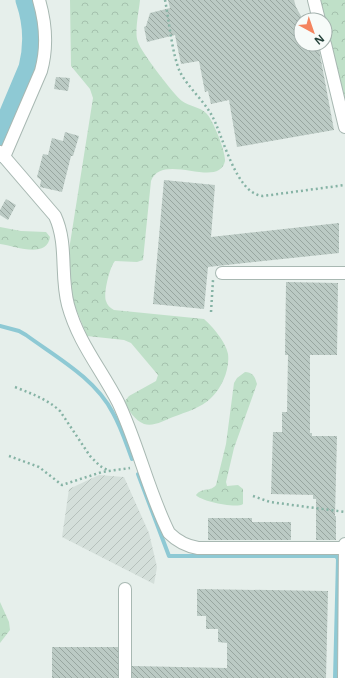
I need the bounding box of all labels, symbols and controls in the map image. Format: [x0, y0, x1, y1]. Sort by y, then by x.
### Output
north arrow [293, 12, 333, 52]
text: N [311, 31, 328, 49]

